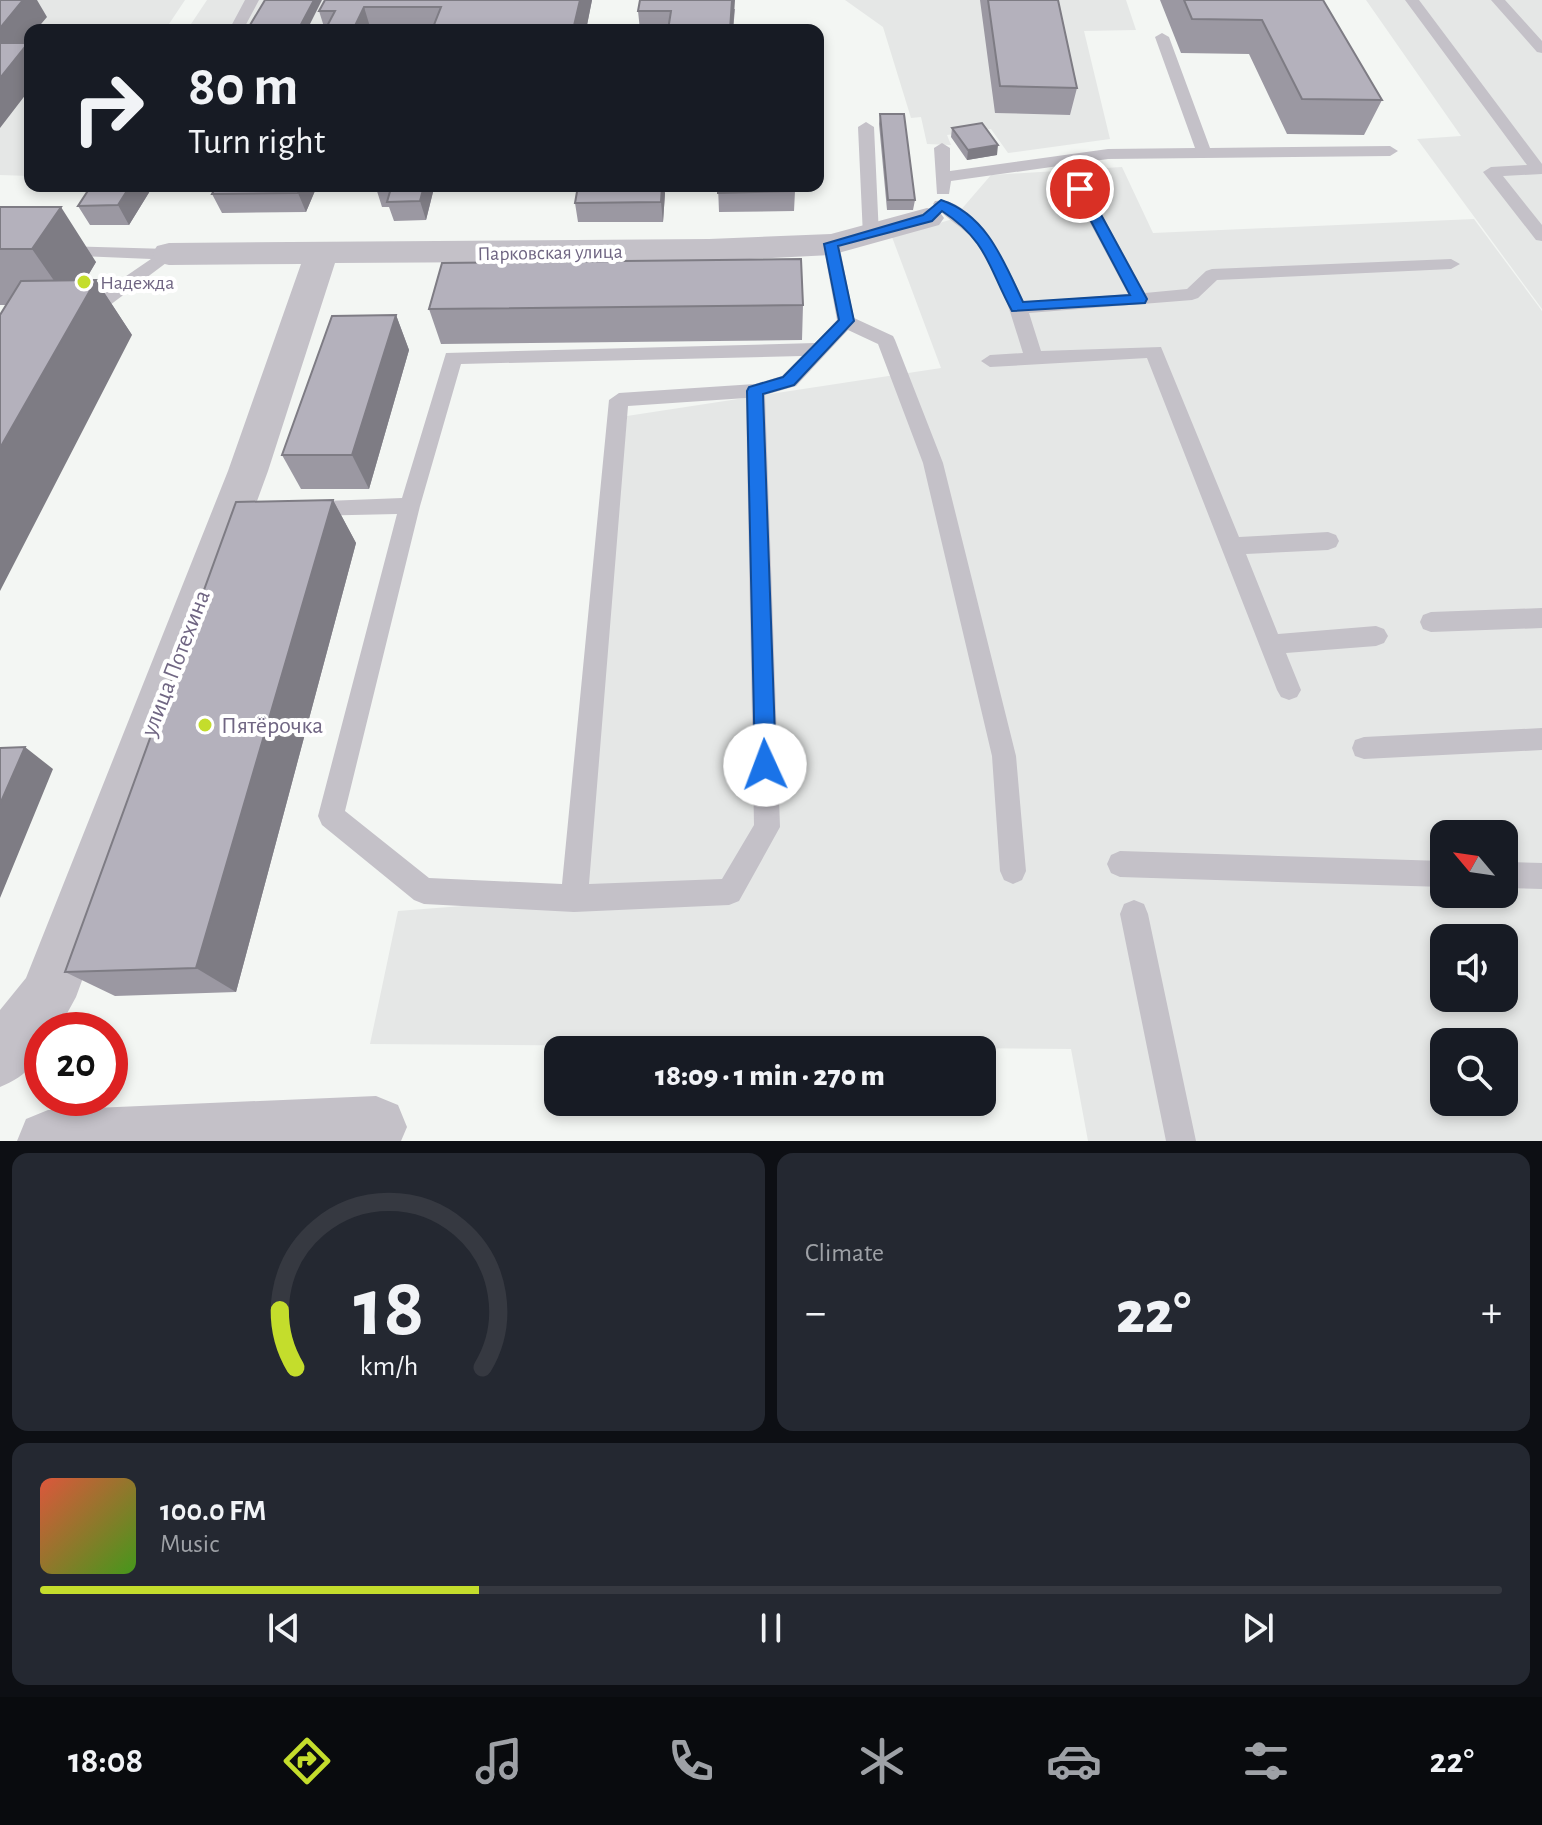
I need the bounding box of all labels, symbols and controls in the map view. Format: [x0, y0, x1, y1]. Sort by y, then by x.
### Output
icon: right [56, 56, 160, 160]
text: 80 m [188, 59, 298, 115]
text: Turn right [188, 124, 325, 160]
pin [1046, 155, 1114, 223]
icon: arrive [1058, 167, 1102, 211]
street label: Парковская улица [477, 242, 623, 264]
marker: Надежда [75, 273, 93, 291]
place label: Надежда [100, 273, 174, 293]
street label: улица Потехина [137, 587, 215, 741]
place label: Пятёрочка [221, 714, 323, 738]
marker: Пятёрочка [196, 716, 214, 734]
position arrow [723, 723, 807, 807]
north arrow [1430, 820, 1518, 908]
map controls [1430, 820, 1518, 1116]
button: sound [1430, 924, 1518, 1012]
speed limit sign: 20 [24, 1012, 128, 1116]
button: search [1430, 1028, 1518, 1116]
text: 18:09 · 1 min · 270 m [655, 1061, 885, 1091]
text: Climate [805, 1240, 884, 1266]
text: 18 [353, 1267, 424, 1351]
text: 22° [1116, 1284, 1191, 1344]
text: − [805, 1291, 826, 1335]
text: + [1481, 1291, 1502, 1335]
text: km/h [359, 1352, 418, 1381]
text: 100.0 FM [160, 1496, 266, 1526]
text: Music [160, 1531, 219, 1557]
icon: previous [262, 1606, 306, 1650]
icon: pause [749, 1606, 793, 1650]
icon: next [1236, 1606, 1280, 1650]
icon: directions [279, 1733, 335, 1789]
icon: music [471, 1733, 527, 1789]
icon: phone [663, 1733, 719, 1789]
icon: climate [854, 1733, 910, 1789]
icon: car [1046, 1733, 1102, 1789]
icon: filters [1238, 1733, 1294, 1789]
text: 18:08 [68, 1743, 143, 1779]
text: 22° [1430, 1743, 1474, 1779]

